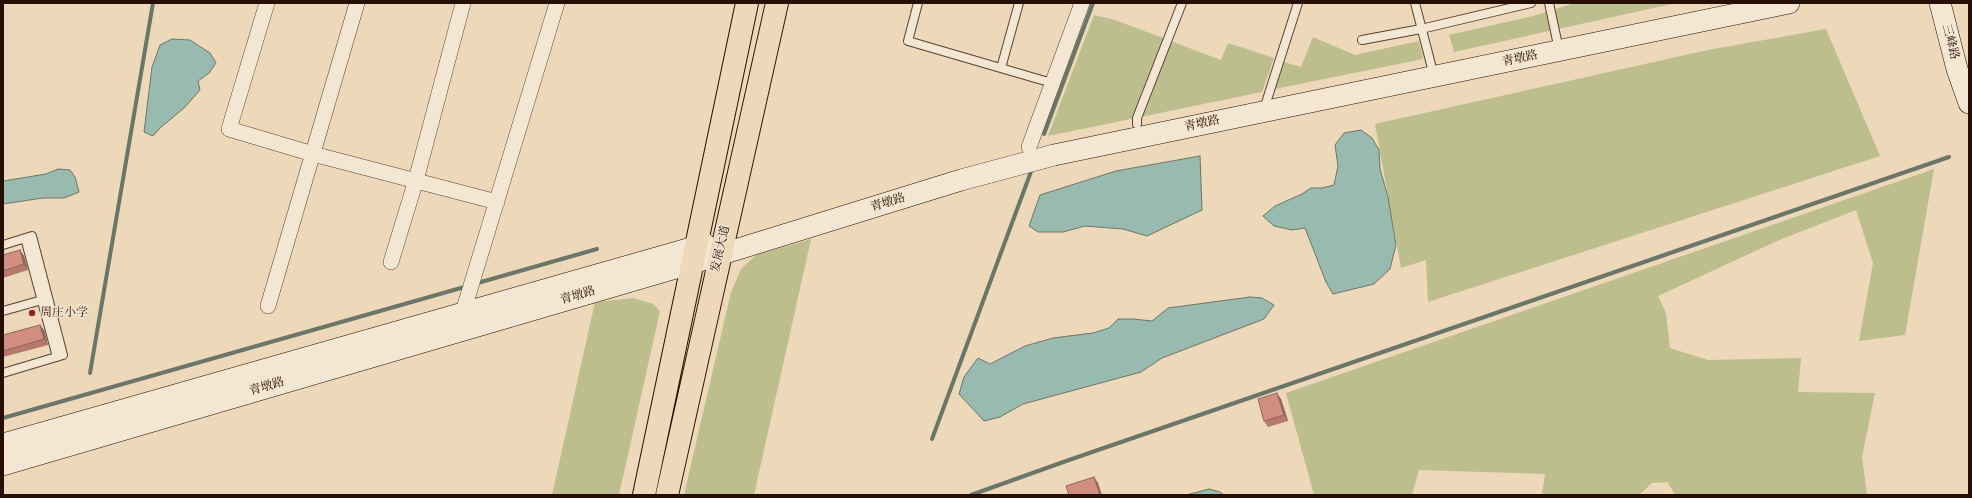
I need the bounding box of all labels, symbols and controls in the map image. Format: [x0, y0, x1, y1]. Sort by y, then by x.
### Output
street label: 三峰路 [1939, 23, 1961, 61]
street label: 青墩路 [1501, 48, 1539, 70]
street label: 青墩路 [1183, 113, 1221, 135]
street label: 青墩路 [869, 191, 907, 215]
street label: 发展大道 [709, 224, 733, 274]
street label: 青墩路 [559, 284, 597, 308]
place label: 周庄小学 [40, 306, 88, 320]
marker: 周庄小学 [27, 308, 37, 318]
street label: 青墩路 [248, 375, 286, 399]

